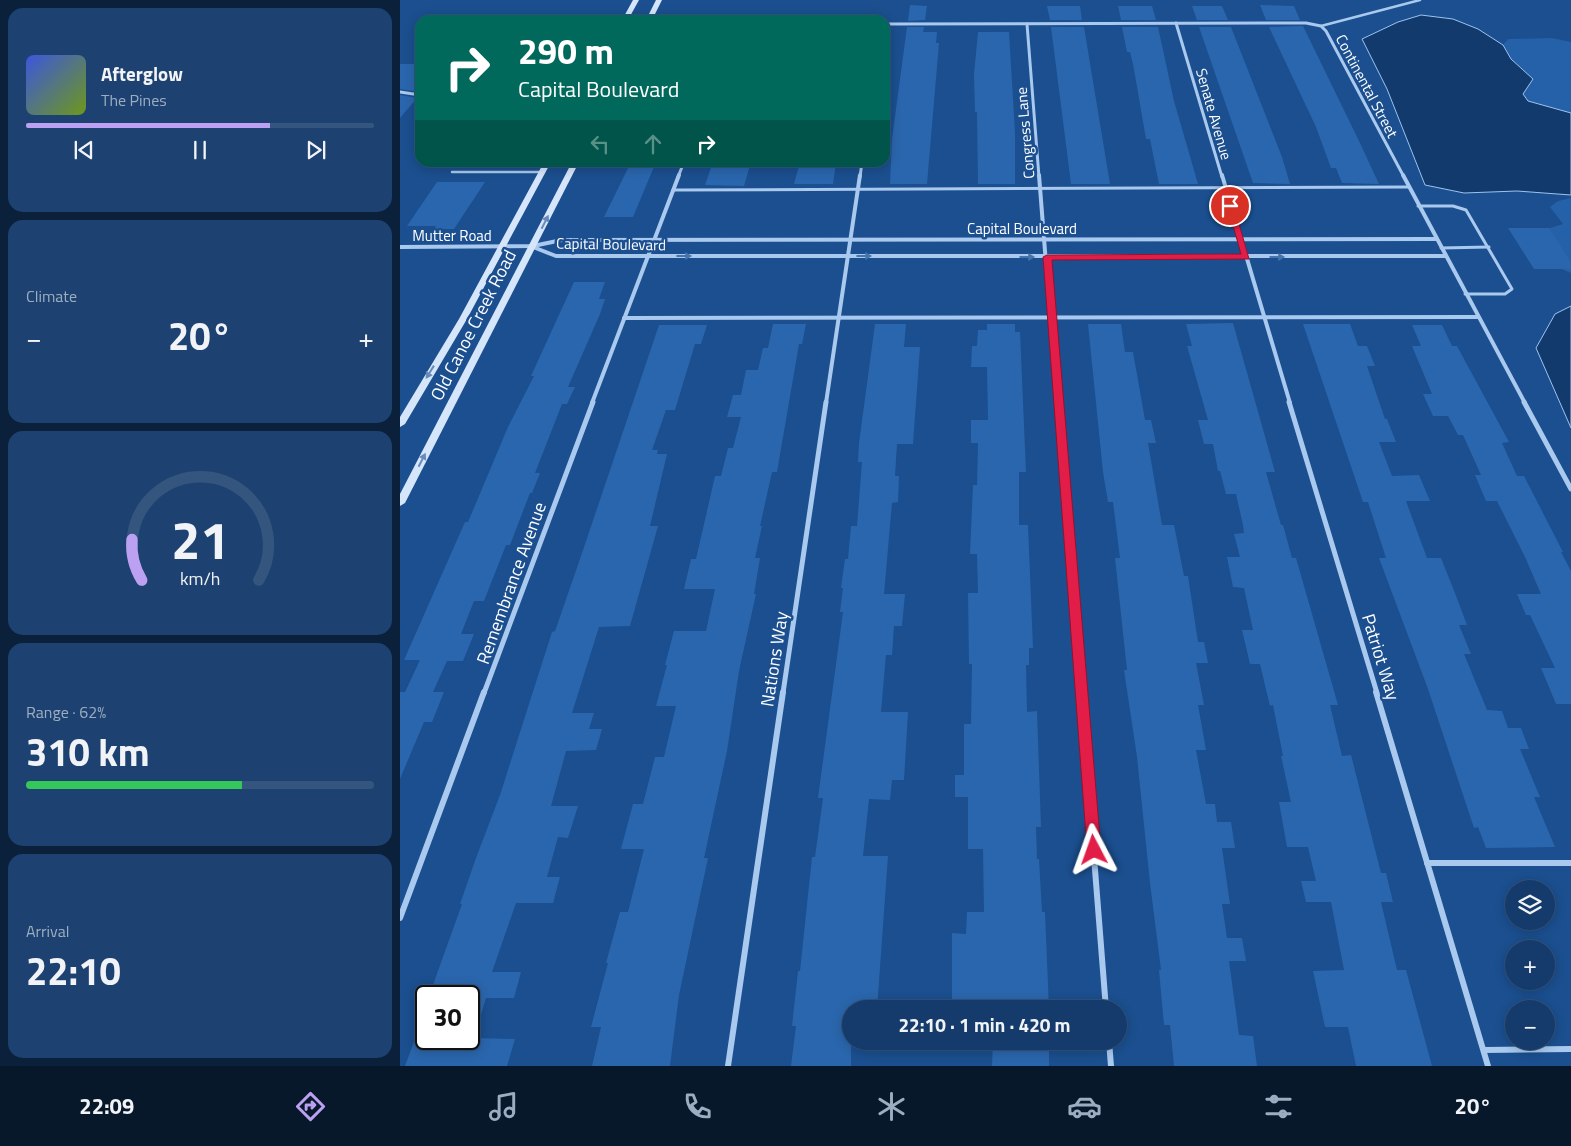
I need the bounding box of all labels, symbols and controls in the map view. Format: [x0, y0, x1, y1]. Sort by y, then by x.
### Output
text: 290 m [518, 24, 614, 78]
street label: Continental Street [1330, 30, 1404, 143]
icon: right [435, 35, 500, 100]
text: Afterglow [101, 59, 183, 88]
street label: Senate Avenue [1190, 65, 1238, 163]
text: Capital Boulevard [518, 72, 679, 106]
street label: Congress Lane [1010, 86, 1040, 180]
text: The Pines [101, 88, 167, 112]
icon: left [586, 130, 614, 158]
icon: ahead [639, 130, 667, 158]
icon: right [692, 130, 720, 158]
icon: previous [70, 136, 98, 164]
icon: pause [186, 136, 214, 164]
icon: next [302, 136, 330, 164]
pin [1209, 185, 1251, 227]
icon: arrive [1216, 192, 1244, 220]
one-way arrow [541, 215, 549, 229]
street label: Capital Boulevard [967, 217, 1077, 240]
street label: Mutter Road [412, 224, 492, 247]
street label: Capital Boulevard [556, 232, 666, 256]
street label: Old Canoe Creek Road [423, 245, 523, 405]
one-way arrow [677, 252, 693, 260]
one-way arrow [857, 252, 873, 260]
one-way arrow [1019, 253, 1035, 261]
one-way arrow [1269, 253, 1285, 261]
text: Climate [26, 284, 77, 308]
text: 20° [168, 307, 232, 365]
text: − [26, 316, 42, 359]
text: + [358, 316, 374, 359]
one-way arrow [425, 366, 434, 379]
one-way arrow [418, 452, 426, 467]
street label: Remembrance Avenue [469, 498, 553, 668]
text: 21 [171, 500, 229, 579]
text: km/h [180, 565, 220, 592]
street label: Nations Way [753, 609, 795, 709]
street label: Patriot Way [1355, 610, 1407, 704]
text: Range · 62% [26, 700, 106, 724]
text: 310 km [26, 723, 150, 781]
position arrow [1067, 823, 1119, 875]
map controls [1505, 880, 1555, 1050]
button: layers [1505, 880, 1555, 930]
text: Arrival [26, 919, 69, 943]
button: + [1505, 940, 1555, 990]
text: 22:10 [26, 942, 121, 1000]
speed limit sign: 30 [415, 985, 480, 1050]
button: − [1505, 1000, 1555, 1050]
text: 22:10 · 1 min · 420 m [898, 1010, 1071, 1039]
text: 22:09 [79, 1089, 134, 1123]
icon: directions [293, 1089, 328, 1124]
icon: music [486, 1089, 521, 1124]
icon: phone [680, 1089, 715, 1124]
icon: climate [874, 1089, 909, 1124]
icon: car [1067, 1089, 1102, 1124]
icon: filters [1261, 1089, 1296, 1124]
text: 20° [1455, 1089, 1492, 1123]

